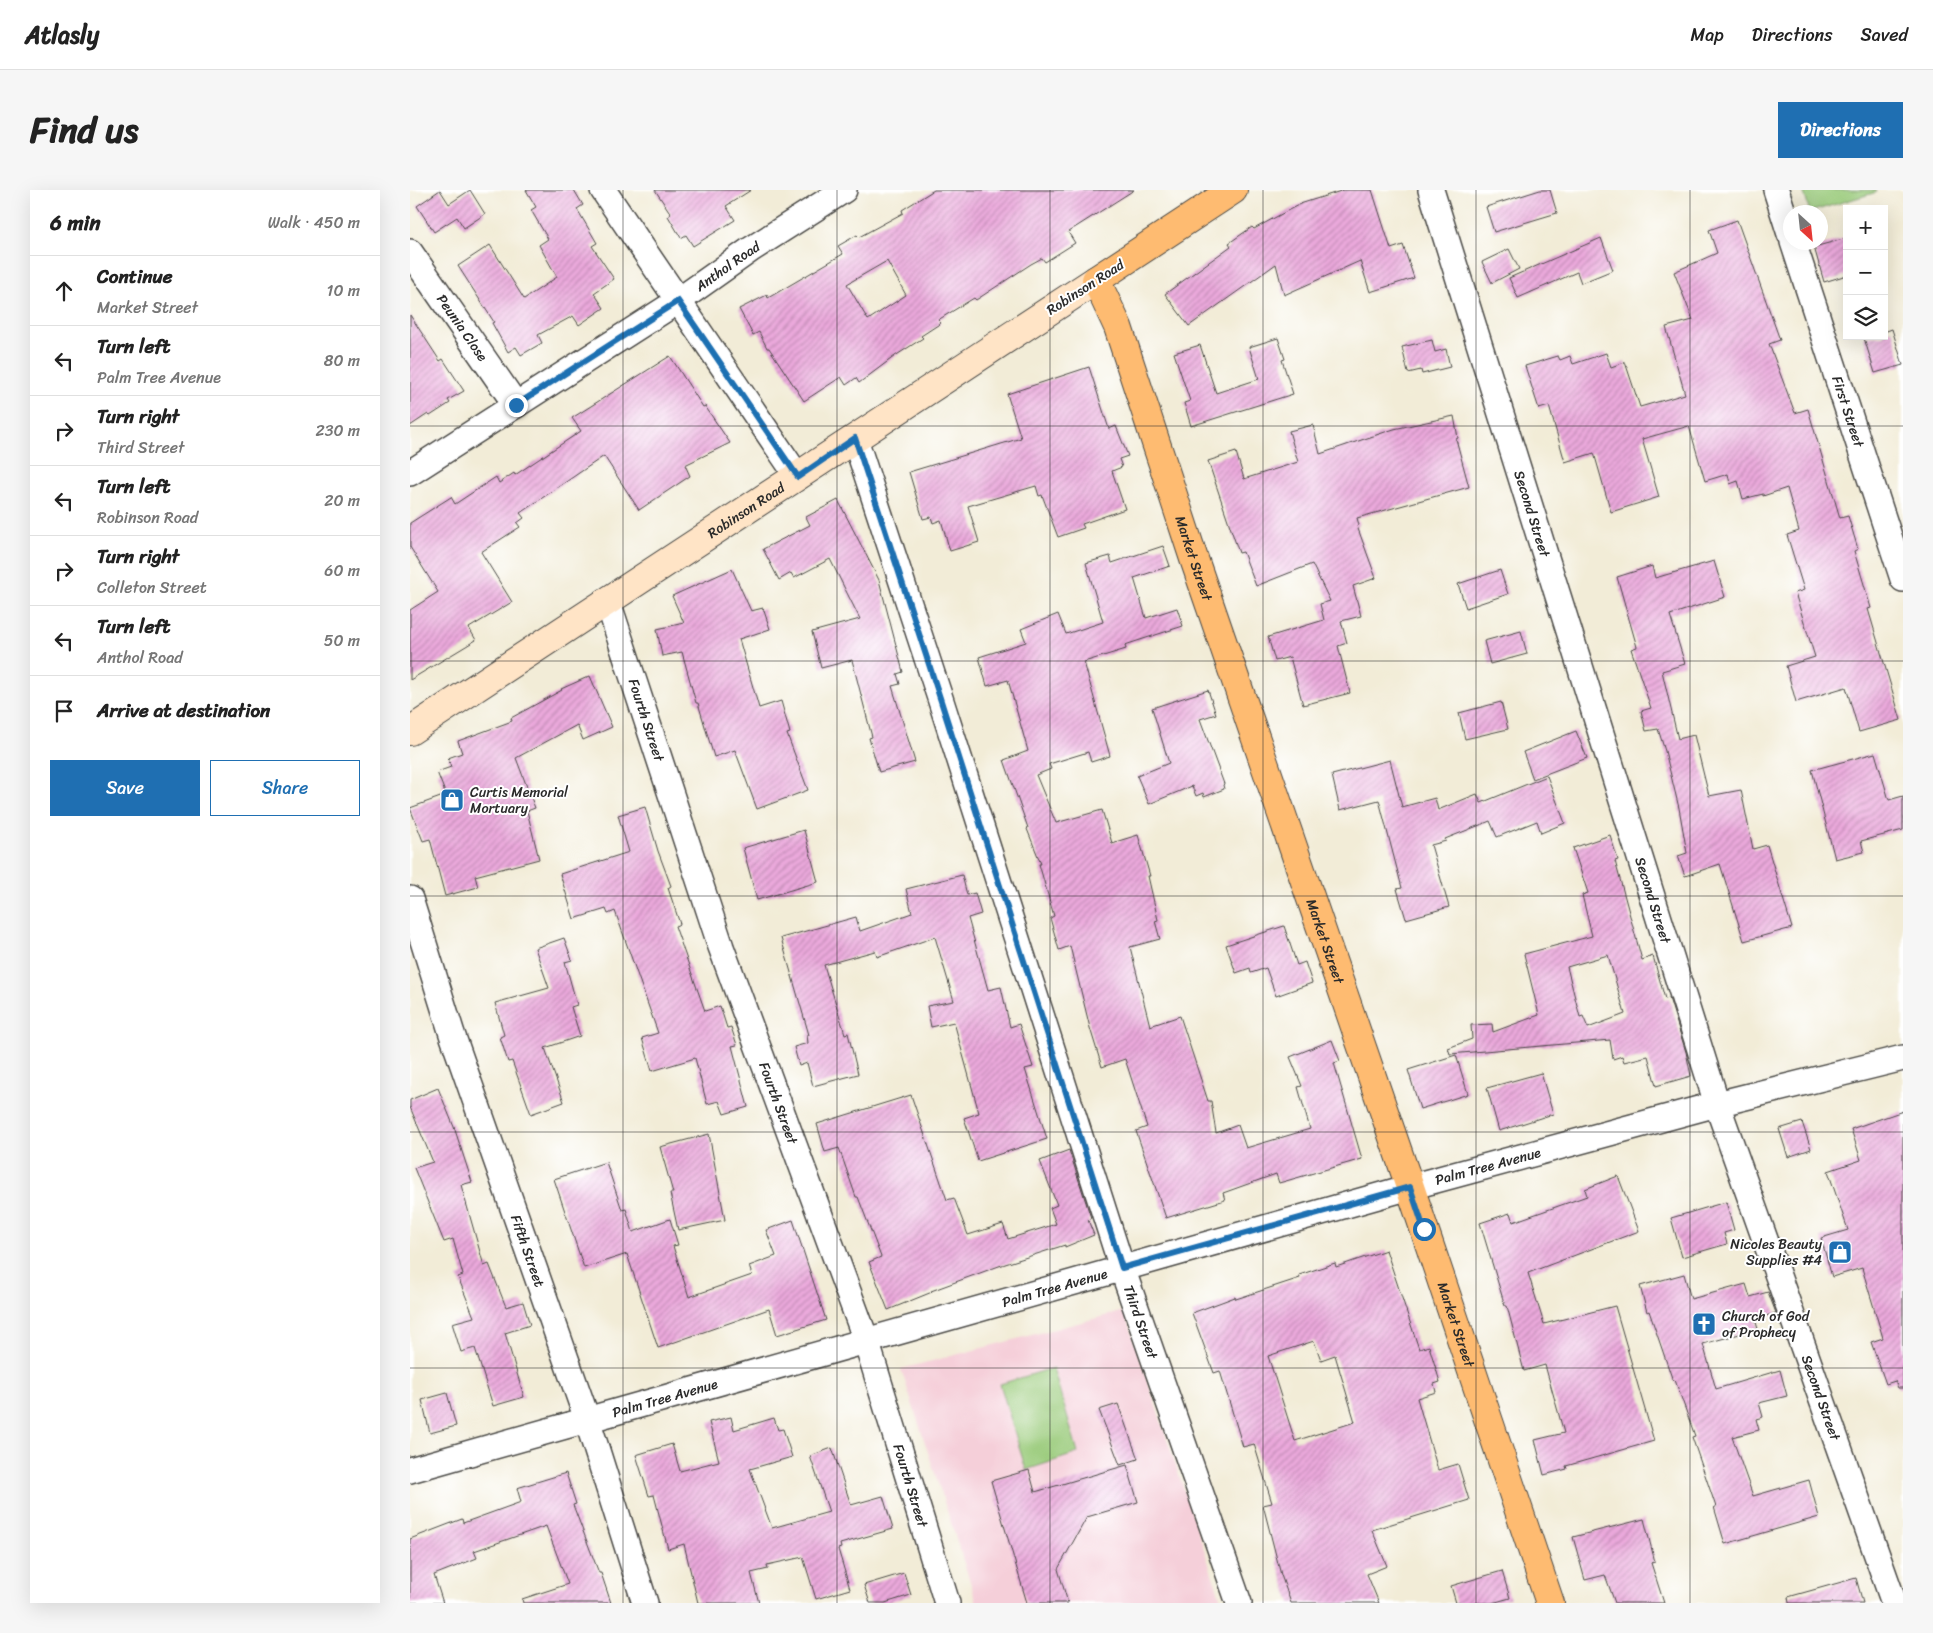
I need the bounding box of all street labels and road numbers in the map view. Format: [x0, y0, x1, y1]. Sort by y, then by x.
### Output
street label: Anthol Road [689, 234, 767, 299]
street label: Robinson Road [1041, 252, 1131, 322]
street label: Peunia Close [430, 289, 495, 367]
street label: First Street [1824, 372, 1871, 452]
street label: Second Street [1506, 467, 1557, 561]
street label: Robinson Road [702, 475, 791, 545]
street label: Market Street [1168, 512, 1220, 605]
street label: Fourth Street [621, 675, 672, 766]
street label: Second Street [1627, 854, 1678, 948]
street label: Market Street [1299, 895, 1352, 988]
street label: Fourth Street [751, 1058, 805, 1149]
street label: Palm Tree Avenue [1432, 1140, 1544, 1193]
street label: Fifth Street [503, 1211, 552, 1291]
street label: Palm Tree Avenue [999, 1261, 1111, 1315]
street label: Market Street [1430, 1279, 1482, 1372]
street label: Third Street [1116, 1282, 1165, 1364]
street label: Second Street [1794, 1351, 1848, 1445]
street label: Palm Tree Avenue [609, 1371, 721, 1425]
street label: Fourth Street [886, 1441, 935, 1531]

